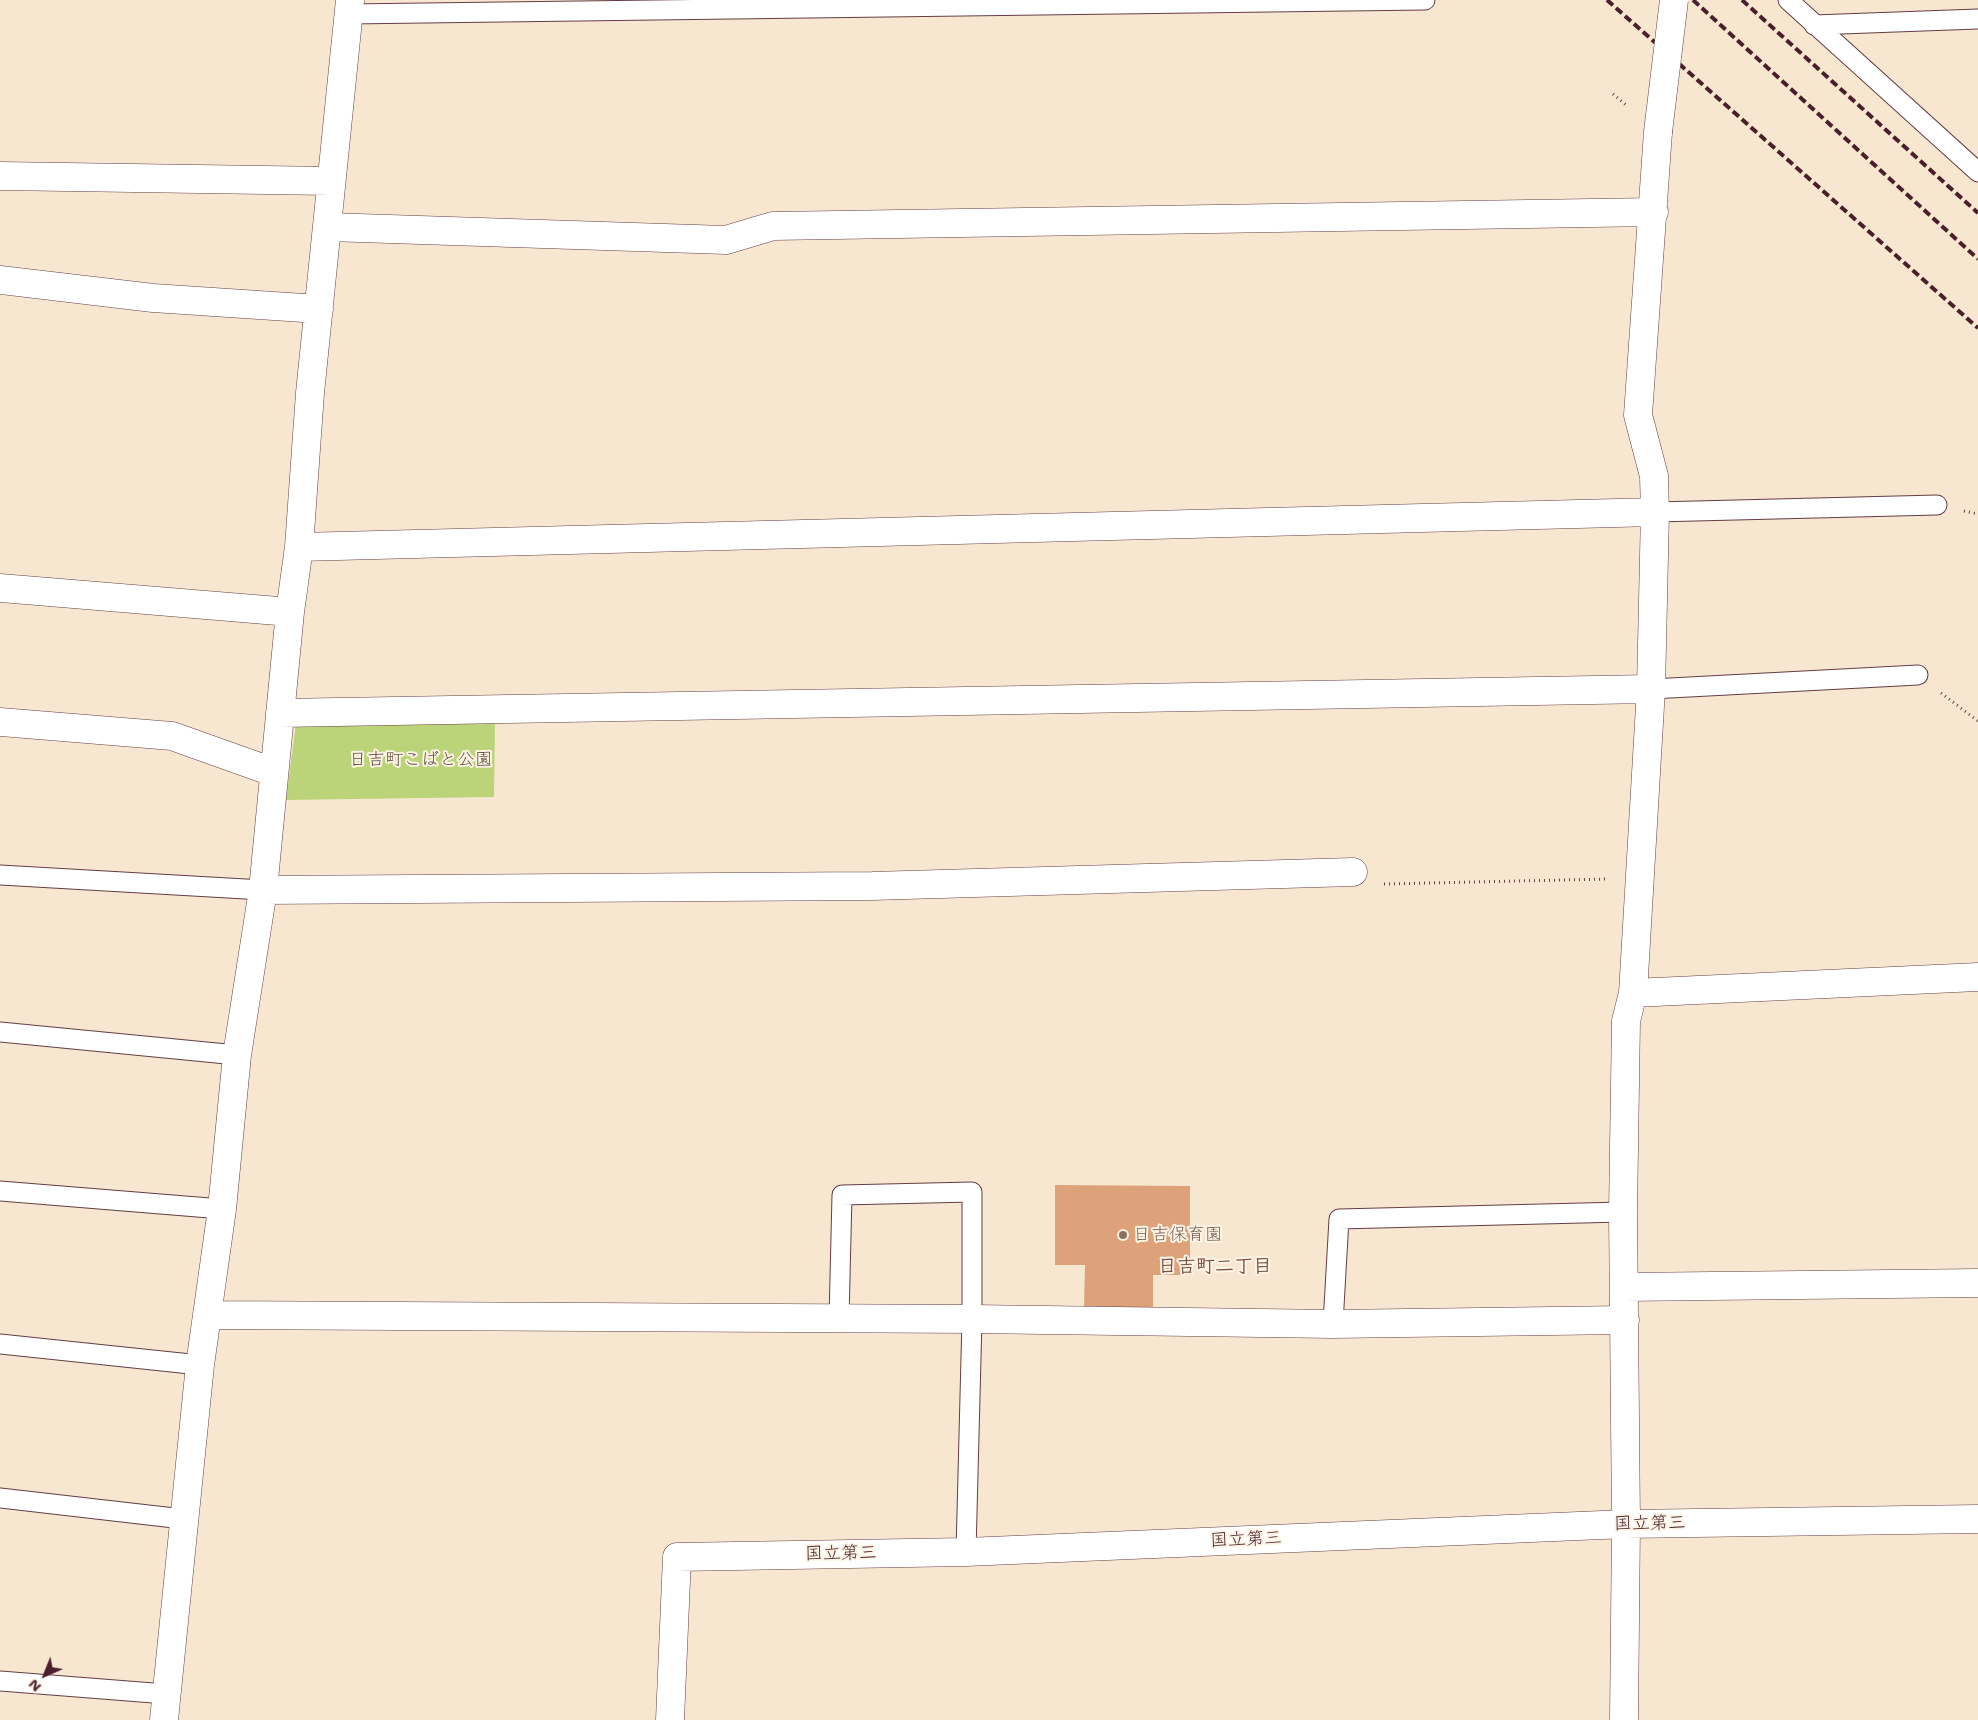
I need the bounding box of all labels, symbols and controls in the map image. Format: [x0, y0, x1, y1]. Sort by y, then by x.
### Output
park label: 日吉町こばと公園 [349, 749, 493, 771]
place label: 日吉保育園 [1133, 1224, 1223, 1246]
marker: 日吉保育園 [1117, 1229, 1129, 1241]
district label: 日吉町二丁目 [1158, 1256, 1272, 1278]
street label: 国立第三 [1614, 1513, 1686, 1535]
street label: 国立第三 [1210, 1528, 1282, 1552]
street label: 国立第三 [805, 1543, 877, 1565]
north arrow [20, 1650, 70, 1700]
text: N [24, 1675, 45, 1696]

